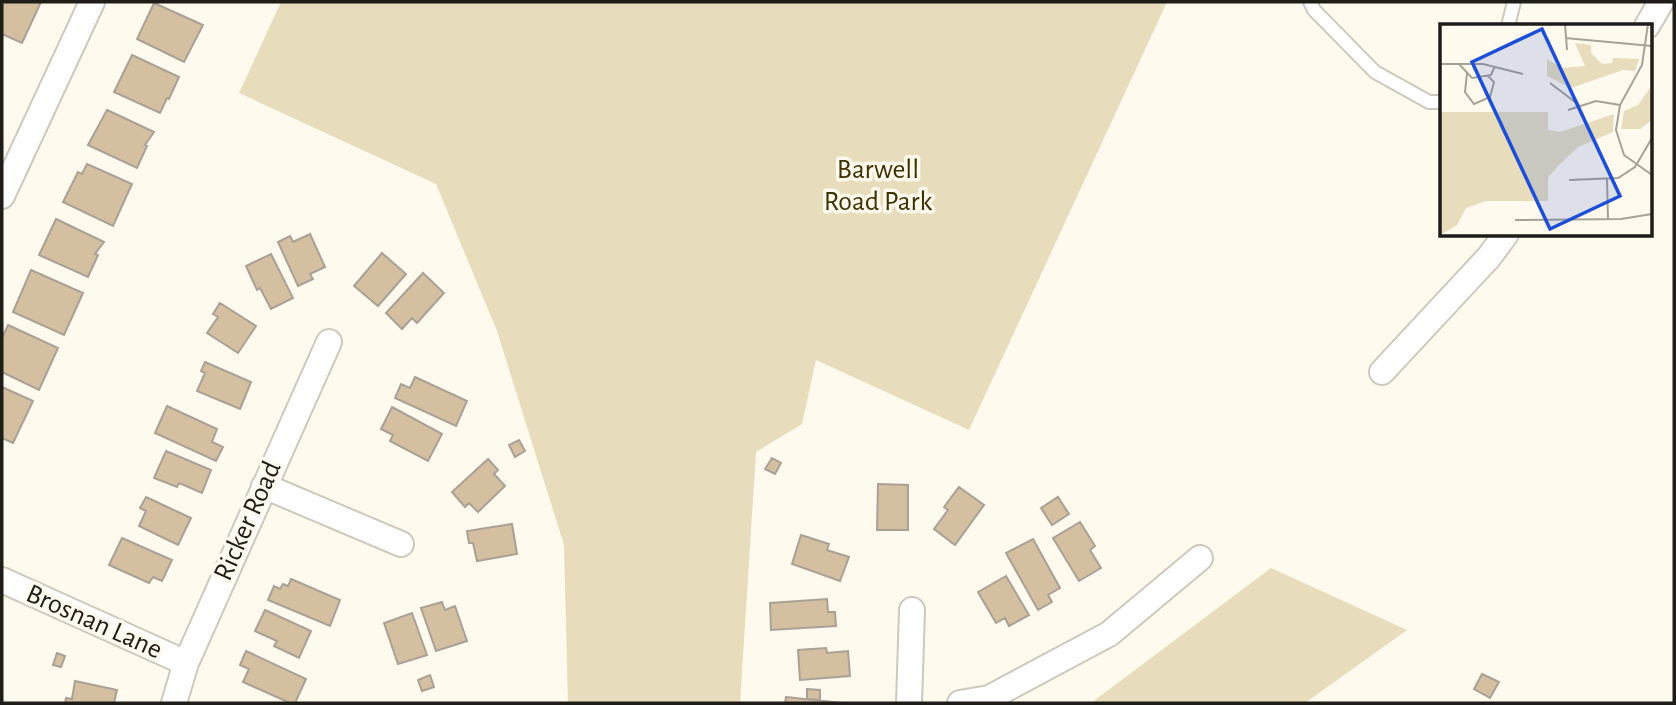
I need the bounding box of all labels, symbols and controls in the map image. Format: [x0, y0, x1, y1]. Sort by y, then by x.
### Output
inset map [1440, 24, 1652, 236]
park label: Barwell Road Park [824, 156, 933, 216]
street label: Ricker Road [209, 457, 287, 585]
street label: Brosnan Lane [22, 580, 166, 664]

